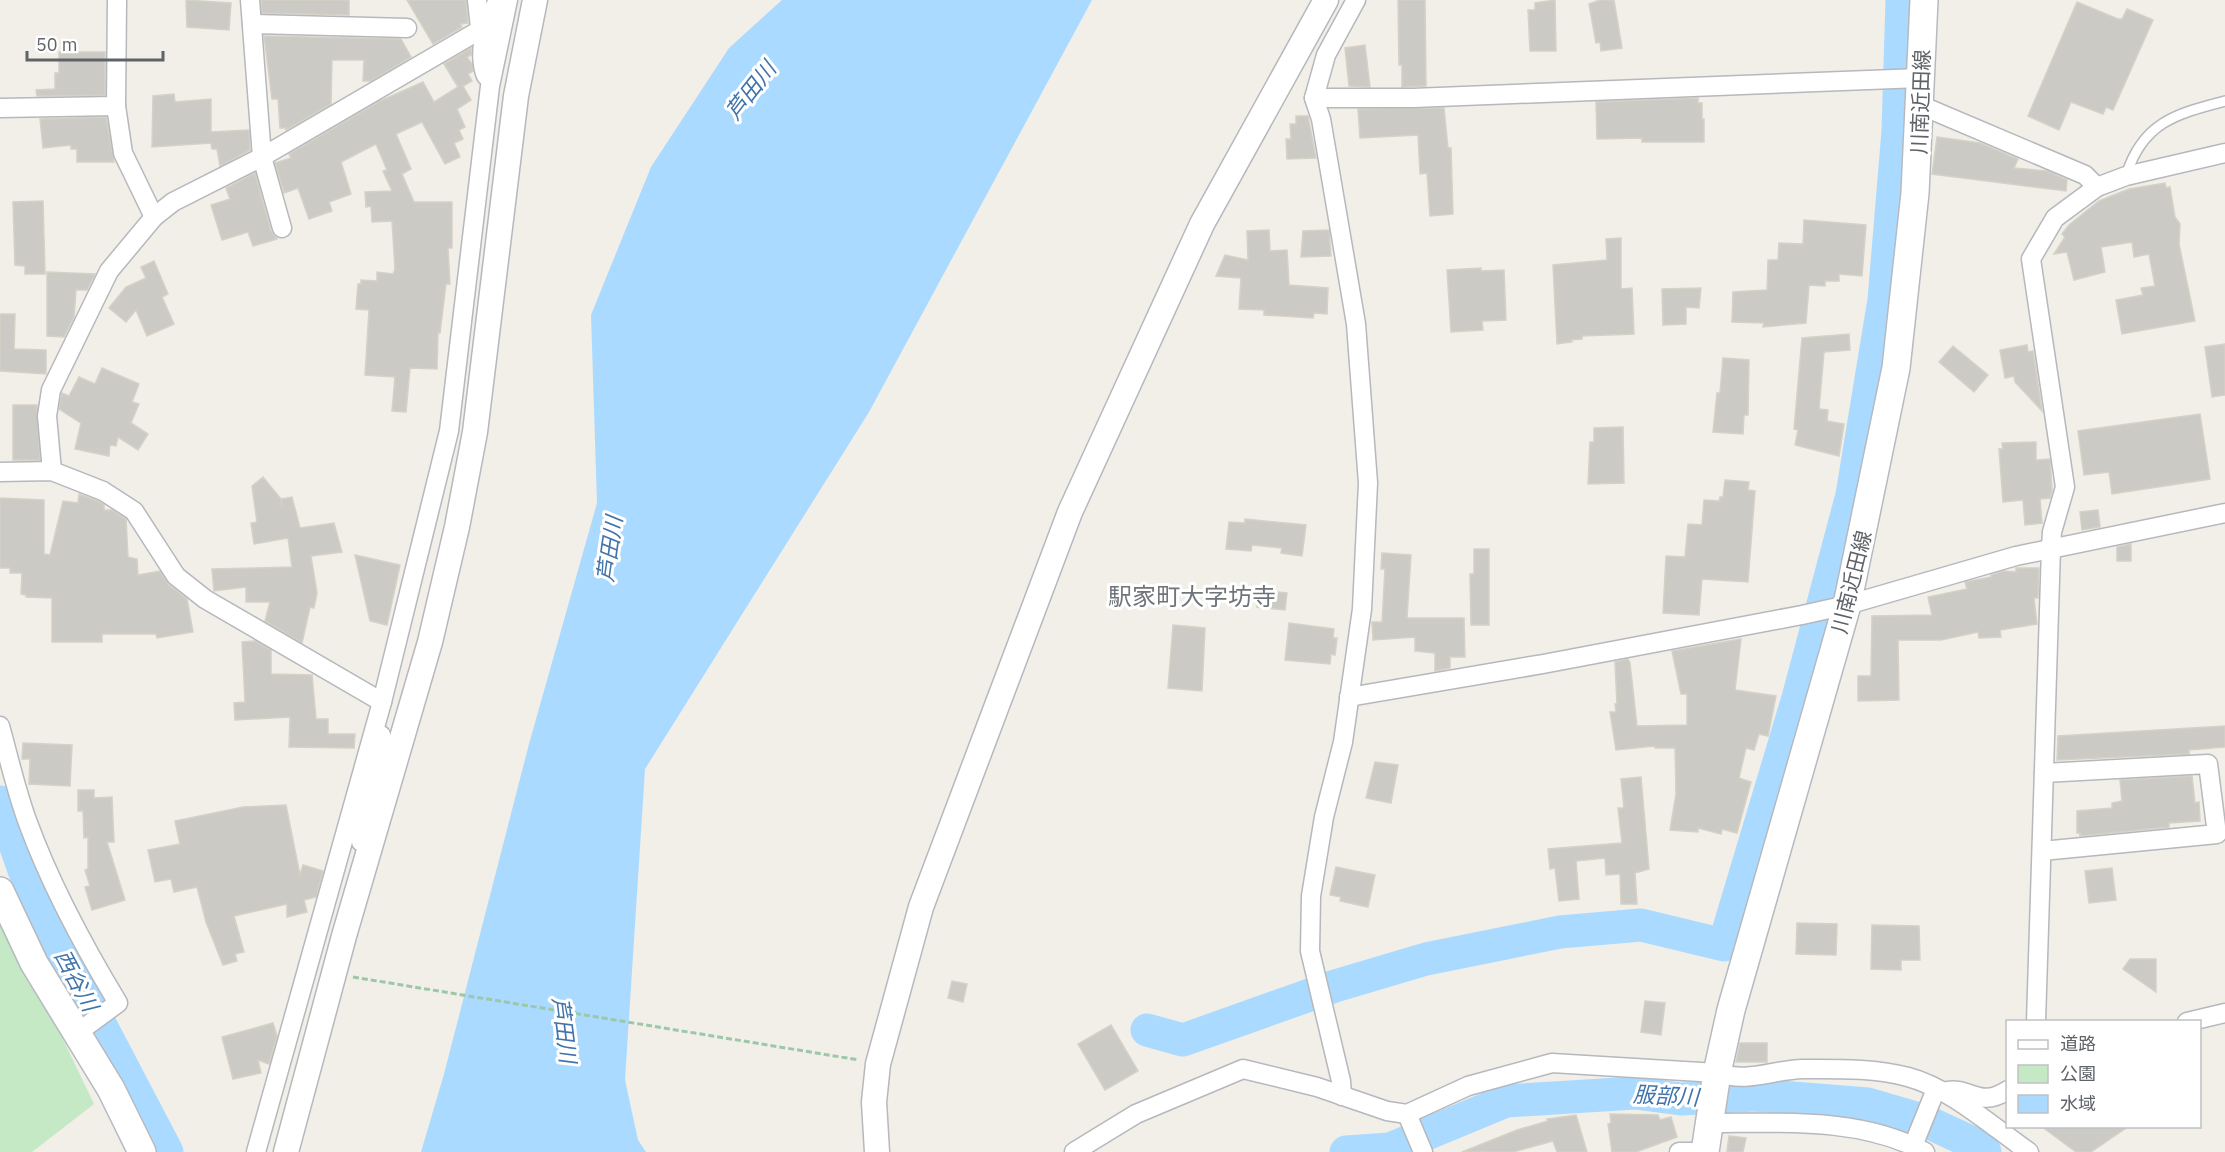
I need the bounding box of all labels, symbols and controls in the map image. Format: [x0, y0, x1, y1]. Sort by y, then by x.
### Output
scale bar [27, 24, 164, 62]
text: 50 m [36, 33, 78, 56]
street label: 川南近田線 [1904, 49, 1936, 155]
water label: 芦田川 [718, 53, 783, 125]
water label: 芦田川 [590, 512, 628, 584]
street label: 川南近田線 [1825, 528, 1877, 636]
district label: 駅家町大字坊寺 [1108, 580, 1276, 612]
water label: 西谷川 [49, 944, 106, 1018]
water label: 芦田川 [547, 995, 584, 1066]
legend [2006, 1020, 2201, 1128]
text: 道路 [2060, 1032, 2096, 1055]
text: 公園 [2060, 1062, 2096, 1085]
water label: 服部川 [1632, 1079, 1702, 1111]
text: 水域 [2060, 1092, 2096, 1115]

